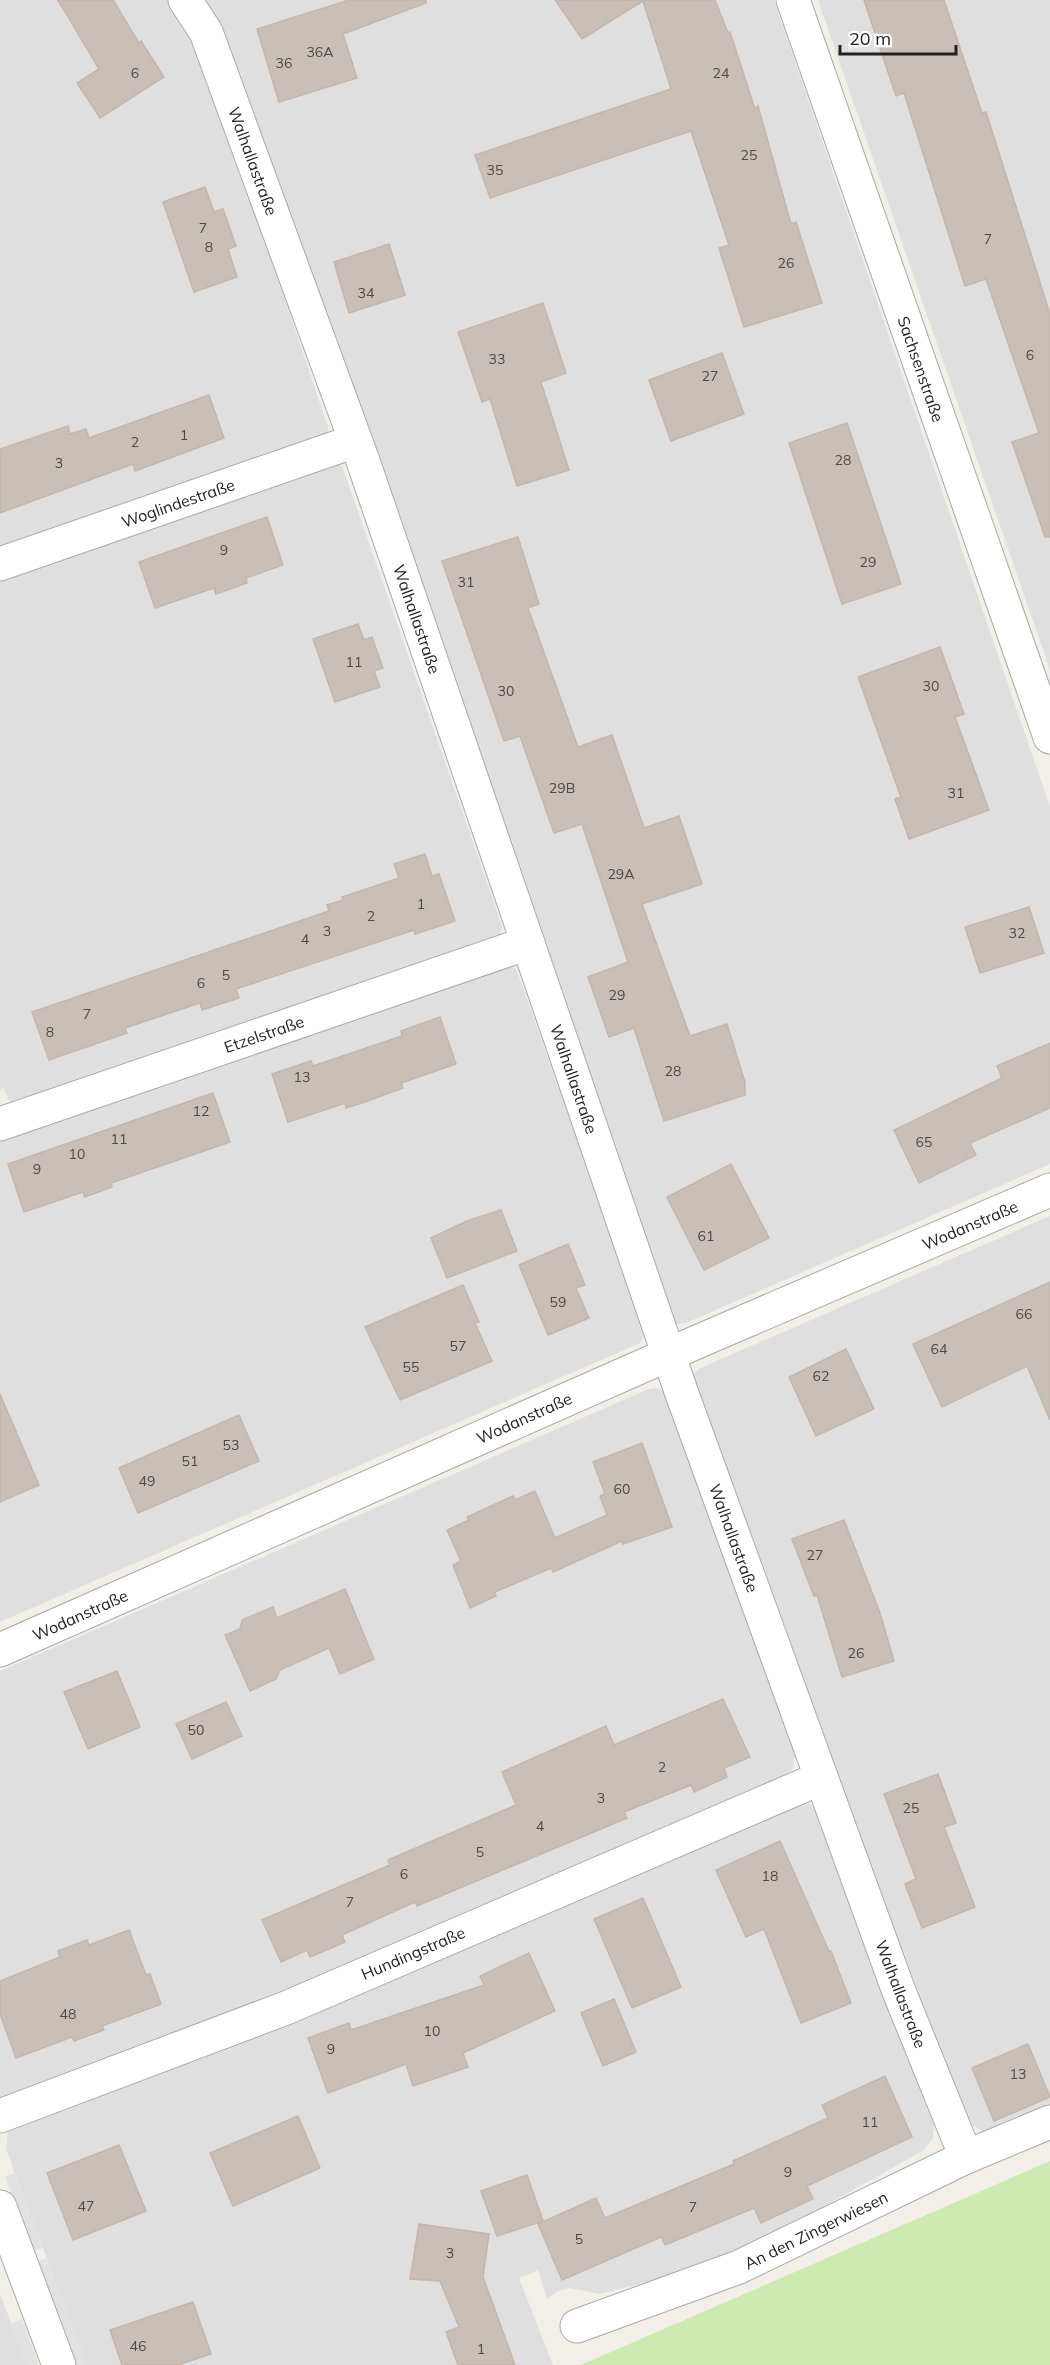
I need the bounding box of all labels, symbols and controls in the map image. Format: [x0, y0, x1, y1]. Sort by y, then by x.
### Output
scale bar [840, 18, 956, 56]
text: 20 m [849, 27, 891, 50]
house number: 36A [306, 43, 334, 61]
house number: 36 [276, 54, 292, 72]
house number: 6 [131, 64, 139, 82]
house number: 24 [713, 64, 730, 82]
street label: Walhallastraße [224, 104, 282, 218]
house number: 25 [741, 146, 757, 164]
house number: 35 [487, 161, 503, 179]
house number: 7 [199, 219, 207, 237]
house number: 7 [984, 230, 992, 248]
house number: 8 [205, 238, 213, 256]
house number: 26 [778, 254, 794, 272]
house number: 34 [358, 284, 375, 302]
street label: Sachsenstraße [894, 313, 948, 425]
house number: 6 [1026, 346, 1034, 364]
house number: 33 [489, 350, 505, 368]
house number: 27 [702, 367, 718, 385]
house number: 1 [180, 426, 188, 444]
house number: 2 [131, 433, 139, 451]
house number: 28 [835, 451, 851, 469]
house number: 3 [55, 454, 63, 472]
street label: Woglindestraße [119, 474, 237, 532]
house number: 9 [220, 541, 228, 559]
house number: 29 [860, 553, 876, 571]
street label: Walhallastraße [389, 562, 445, 676]
house number: 31 [458, 573, 474, 591]
house number: 11 [346, 653, 362, 671]
house number: 30 [923, 677, 939, 695]
house number: 30 [498, 682, 514, 700]
house number: 29B [549, 779, 575, 797]
house number: 31 [948, 784, 964, 802]
house number: 29A [607, 865, 635, 883]
house number: 1 [417, 895, 425, 913]
house number: 2 [367, 907, 375, 925]
house number: 3 [323, 922, 331, 940]
house number: 32 [1009, 924, 1025, 942]
house number: 4 [301, 930, 310, 948]
house number: 5 [222, 966, 230, 984]
house number: 6 [197, 974, 205, 992]
house number: 29 [609, 986, 625, 1004]
house number: 7 [83, 1005, 91, 1023]
street label: Etzelstraße [221, 1011, 307, 1057]
street label: Walhallastraße [546, 1022, 602, 1136]
house number: 8 [46, 1023, 54, 1041]
house number: 28 [665, 1062, 681, 1080]
house number: 13 [294, 1068, 310, 1086]
house number: 12 [193, 1102, 209, 1120]
house number: 11 [111, 1130, 127, 1148]
house number: 65 [916, 1133, 932, 1151]
house number: 10 [69, 1145, 85, 1163]
house number: 9 [33, 1160, 41, 1178]
street label: Wodanstraße [919, 1196, 1021, 1254]
house number: 61 [698, 1227, 714, 1245]
house number: 59 [550, 1293, 566, 1311]
house number: 66 [1016, 1305, 1032, 1323]
house number: 57 [450, 1337, 466, 1355]
house number: 64 [931, 1340, 948, 1358]
house number: 55 [403, 1358, 419, 1376]
house number: 62 [813, 1367, 829, 1385]
street label: Wodanstraße [473, 1388, 575, 1448]
house number: 53 [223, 1436, 239, 1454]
house number: 51 [182, 1452, 198, 1470]
house number: 49 [139, 1472, 155, 1490]
house number: 60 [614, 1480, 630, 1498]
street label: Walhallastraße [705, 1481, 763, 1595]
house number: 27 [807, 1546, 823, 1564]
street label: Wodanstraße [29, 1585, 131, 1645]
house number: 26 [848, 1644, 864, 1662]
house number: 50 [188, 1721, 204, 1739]
house number: 2 [658, 1758, 666, 1776]
house number: 3 [597, 1789, 605, 1807]
house number: 25 [903, 1799, 919, 1817]
house number: 4 [536, 1817, 545, 1835]
house number: 5 [476, 1843, 484, 1861]
house number: 6 [400, 1865, 408, 1883]
house number: 18 [762, 1867, 778, 1885]
house number: 7 [346, 1893, 354, 1911]
street label: Hundingstraße [358, 1922, 468, 1984]
street label: Walhallastraße [871, 1937, 931, 2051]
house number: 48 [60, 2005, 76, 2023]
house number: 10 [424, 2022, 440, 2040]
house number: 9 [327, 2040, 335, 2058]
house number: 13 [1010, 2065, 1026, 2083]
house number: 11 [862, 2113, 878, 2131]
house number: 9 [784, 2163, 792, 2181]
street label: An den Zingerwiesen [741, 2187, 891, 2273]
house number: 47 [78, 2197, 94, 2215]
house number: 7 [689, 2198, 697, 2216]
house number: 5 [575, 2230, 583, 2248]
house number: 3 [446, 2244, 454, 2262]
house number: 46 [130, 2337, 146, 2355]
house number: 1 [477, 2340, 485, 2358]

